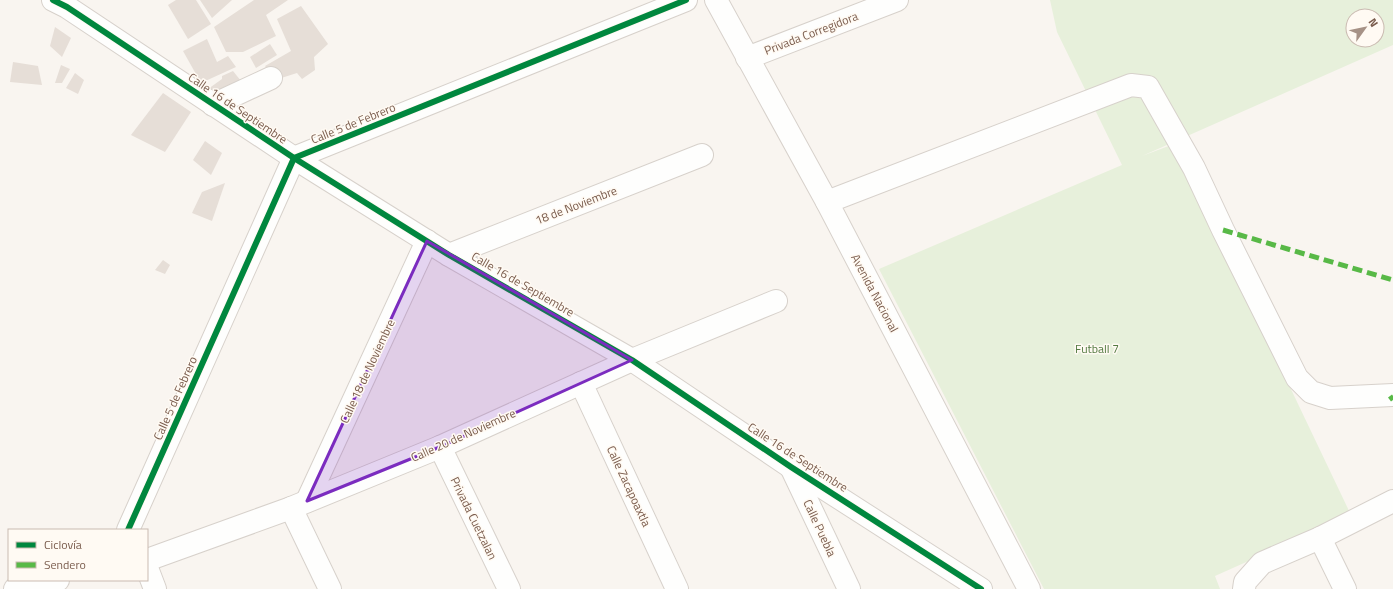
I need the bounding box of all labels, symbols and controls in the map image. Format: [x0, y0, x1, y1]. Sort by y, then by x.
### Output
street label: Privada Corregidora [761, 6, 861, 60]
north arrow [1345, 8, 1385, 48]
text: N [1365, 15, 1382, 30]
street label: Calle 16 de Septiembre [185, 68, 291, 148]
street label: Calle 5 de Febrero [308, 97, 398, 149]
street label: 18 de Noviembre [532, 181, 620, 229]
street label: Calle 16 de Septiembre [468, 247, 578, 321]
street label: Avenida Nacional [846, 250, 904, 336]
street label: Calle 18 de Noviembre [334, 316, 400, 426]
park label: Futball 7 [1075, 339, 1119, 358]
street label: Calle 5 de Febrero [148, 353, 202, 443]
street label: Calle 20 de Noviembre [407, 403, 519, 467]
street label: Calle 16 de Septiembre [744, 417, 852, 497]
street label: Calle Zacapoaxtla [602, 442, 656, 530]
street label: Privada Cuetzalan [446, 473, 502, 563]
street label: Calle Puebla [798, 496, 842, 560]
legend [8, 529, 148, 581]
text: Ciclovía [44, 535, 82, 554]
text: Sendero [44, 555, 86, 574]

